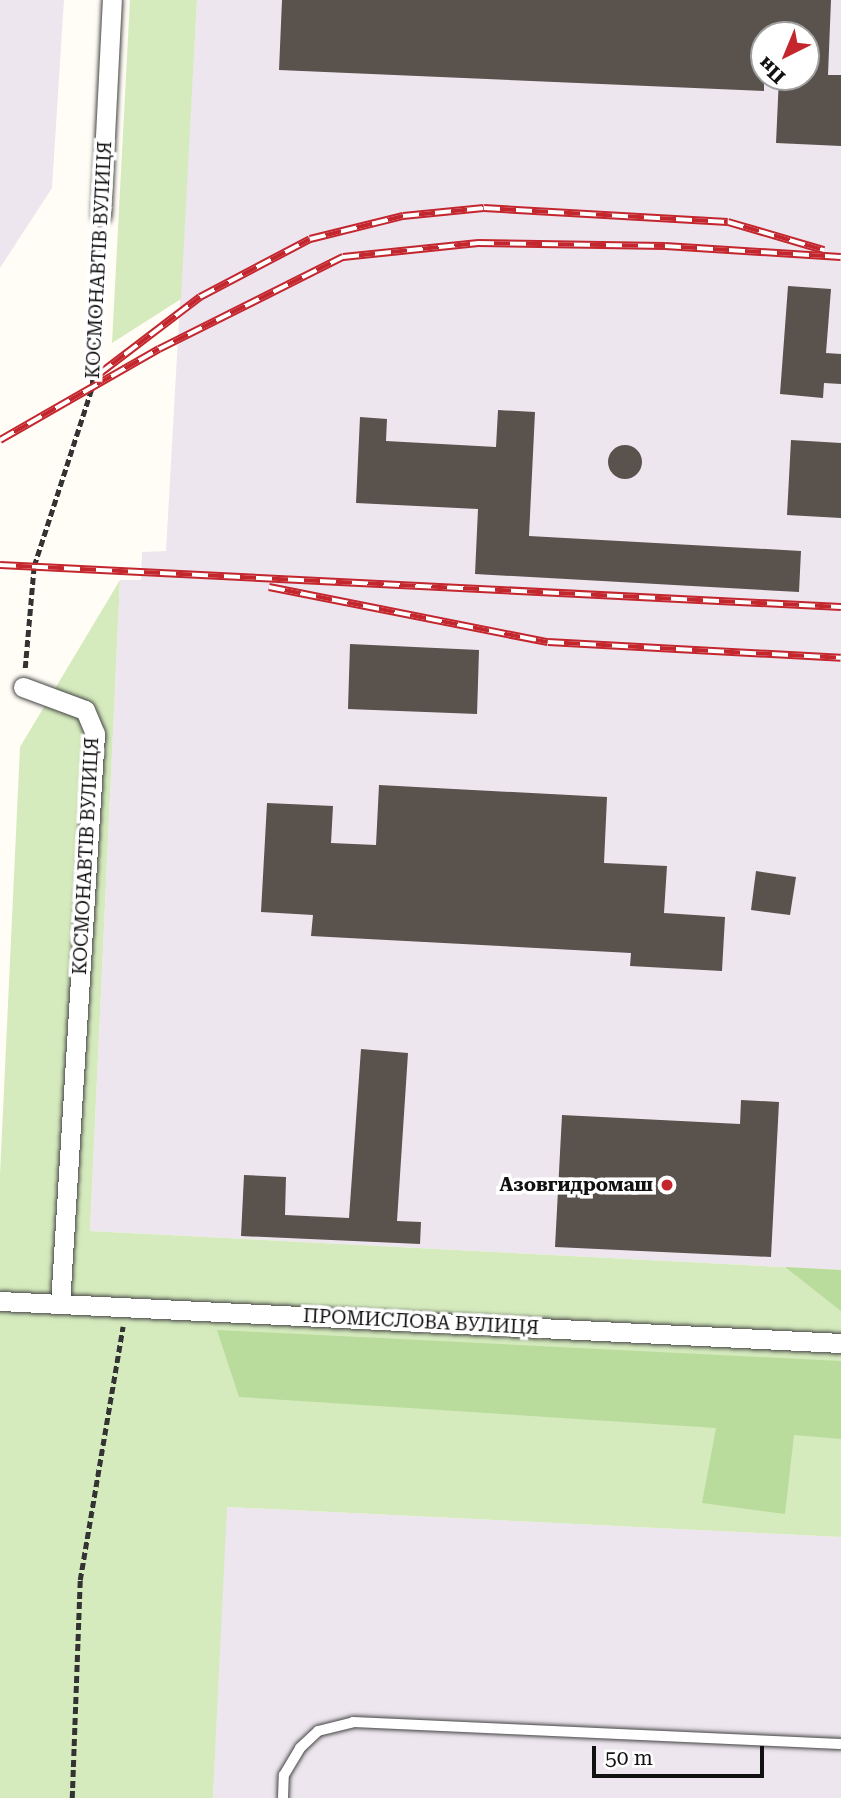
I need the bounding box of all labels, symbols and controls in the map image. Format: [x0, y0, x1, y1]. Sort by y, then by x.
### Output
north arrow [750, 21, 820, 91]
text: Пн [753, 52, 790, 88]
street label: КОСМОНАВТІВ ВУЛИЦЯ [81, 141, 117, 379]
street label: КОСМОНАВТІВ ВУЛИЦЯ [68, 737, 104, 975]
place label: Азовгидромаш [500, 1174, 653, 1196]
marker: Азовгидромаш [659, 1177, 675, 1193]
street label: ПРОМИСЛОВА ВУЛИЦЯ [302, 1304, 540, 1340]
scale bar [596, 1731, 768, 1775]
text: 50 m [605, 1746, 653, 1770]

